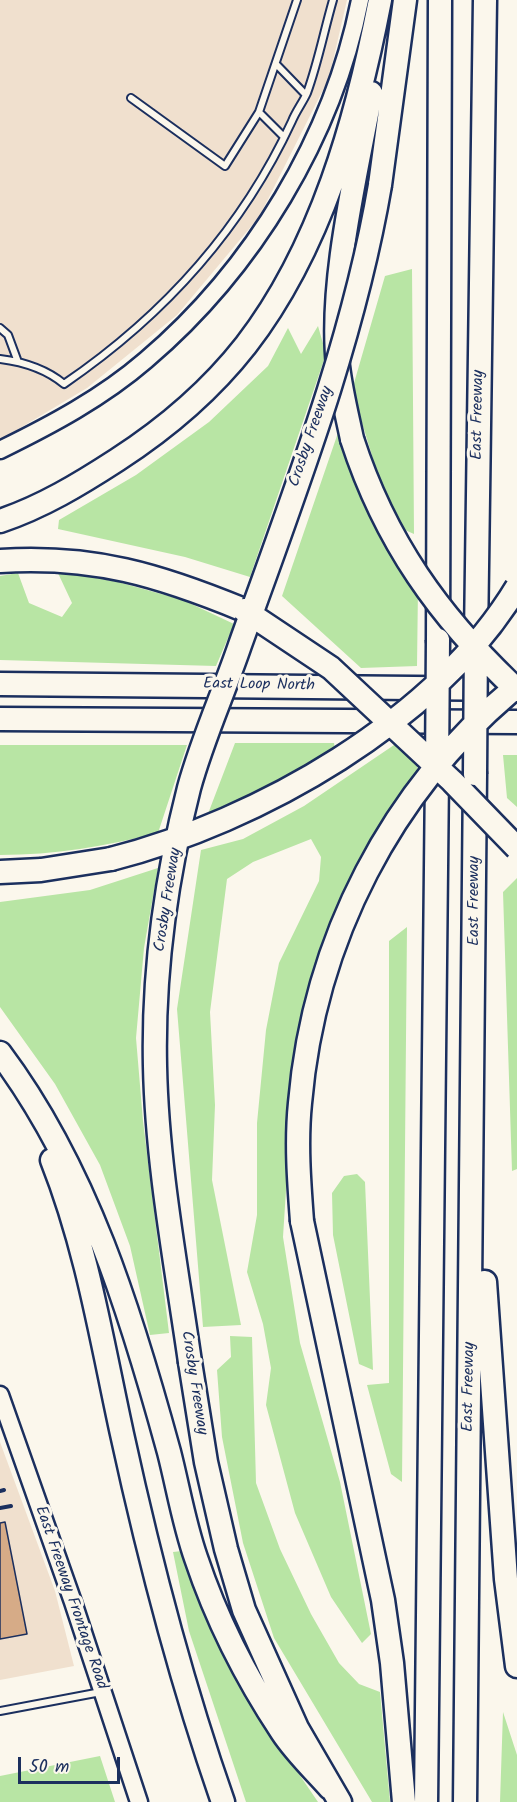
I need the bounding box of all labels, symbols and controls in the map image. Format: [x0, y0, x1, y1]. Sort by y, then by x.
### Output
street label: East Freeway [469, 370, 489, 460]
street label: Crosby Freeway [286, 384, 338, 490]
street label: East Loop North [203, 675, 315, 697]
street label: Crosby Freeway [151, 847, 187, 953]
street label: East Freeway [465, 856, 485, 946]
street label: Crosby Freeway [175, 1330, 211, 1436]
street label: East Freeway [460, 1342, 480, 1432]
street label: East Freeway Frontage Road [30, 1504, 110, 1692]
scale bar [21, 1745, 123, 1783]
text: 50 m [29, 1753, 69, 1782]

